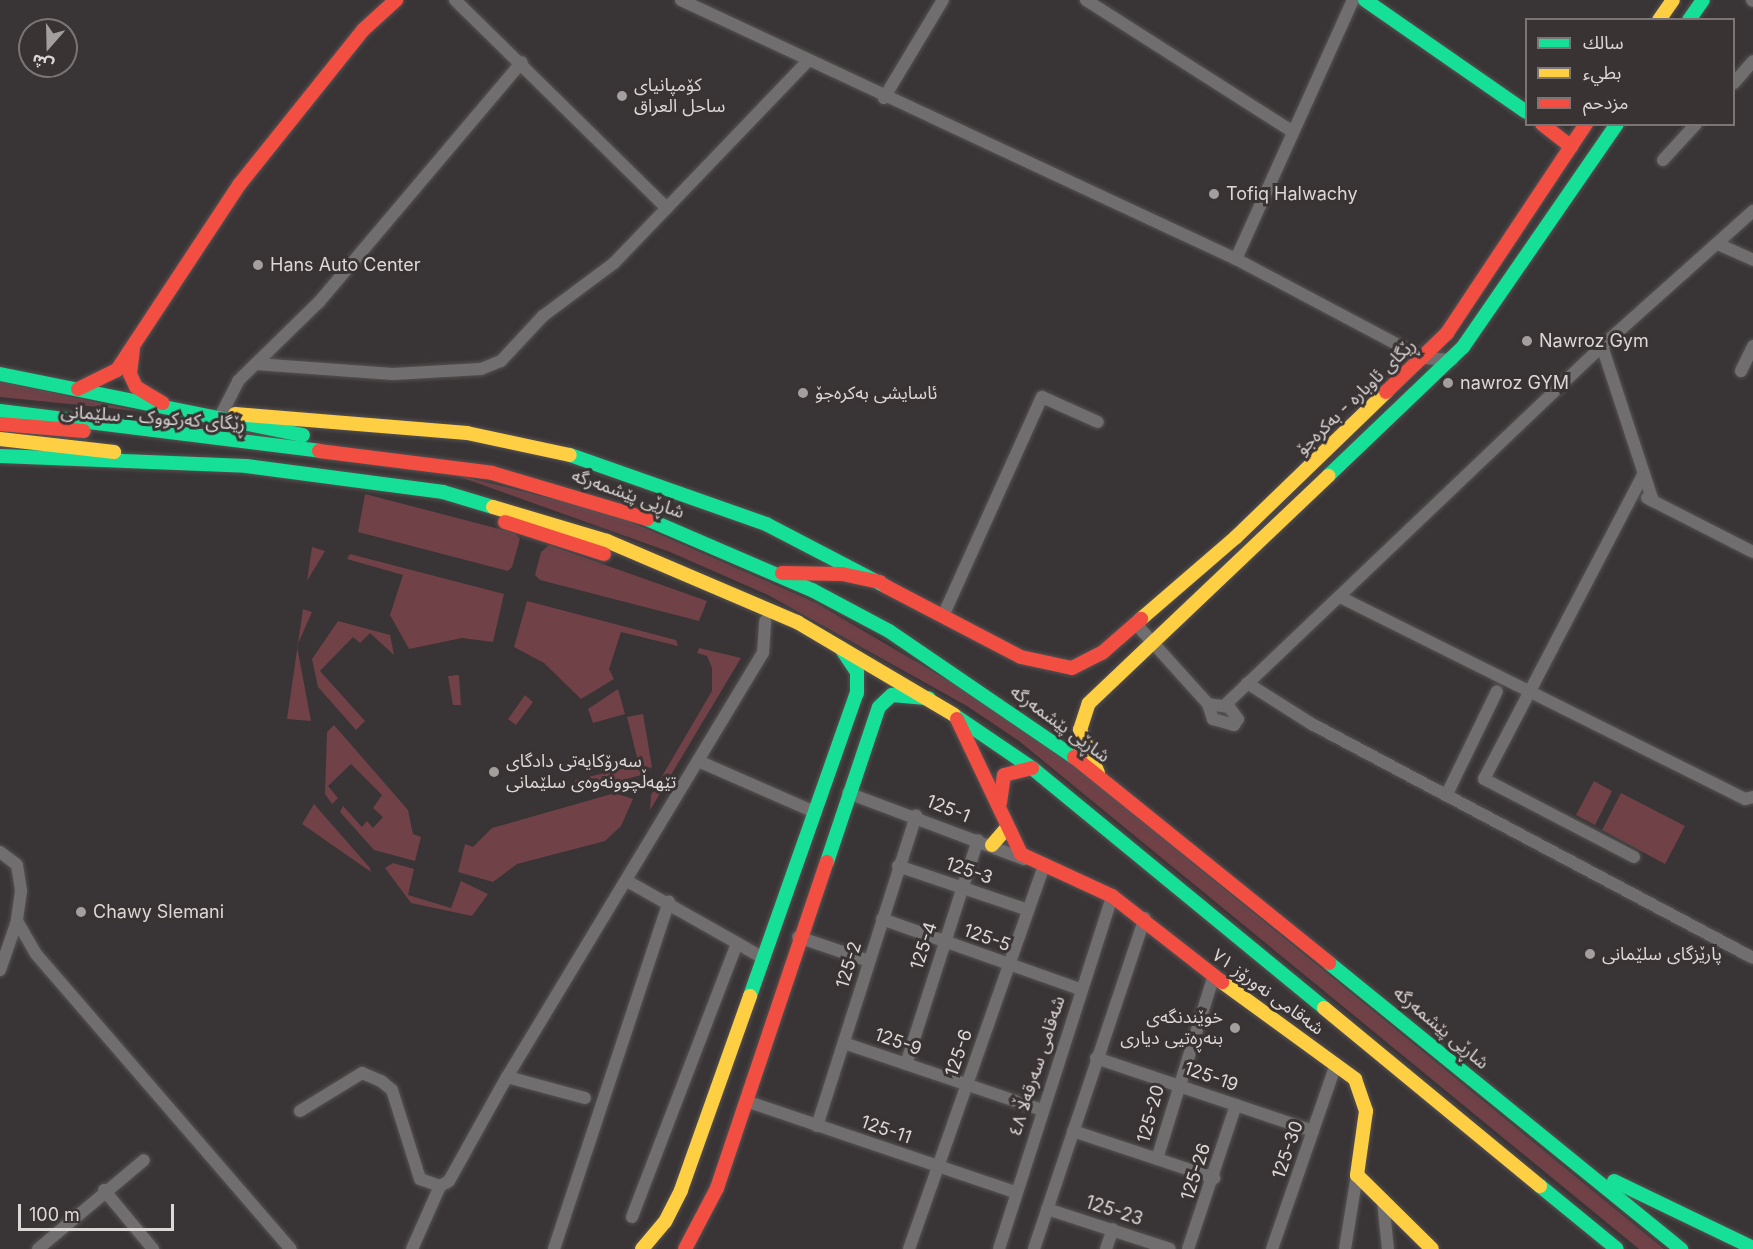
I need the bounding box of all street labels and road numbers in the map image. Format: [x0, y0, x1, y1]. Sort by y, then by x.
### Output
street label: ڕێگای ئاوبارە - بەکرەجۆ [1292, 334, 1420, 460]
street label: ڕێگای کەرکووک - سلێمانی [60, 401, 246, 435]
street label: شاڕێی پێشمەرگە [569, 465, 687, 523]
street label: شاڕێی پێشمەرگە [1006, 681, 1114, 767]
street label: 125-1 [923, 791, 973, 827]
street label: 125-3 [943, 853, 995, 889]
street label: 125-4 [906, 919, 942, 973]
street label: 125-5 [961, 920, 1013, 956]
street label: 125-2 [832, 939, 866, 991]
street label: شەقامی نەورۆز ٧١ [1208, 944, 1328, 1040]
street label: شاڕێی پێشمەرگە [1389, 982, 1493, 1074]
street label: شەقامی سەرقەڵا ٤٨ [1004, 993, 1070, 1139]
street label: 125-9 [871, 1024, 925, 1060]
street label: 125-6 [941, 1026, 977, 1080]
street label: 125-19 [1181, 1058, 1241, 1096]
street label: 125-20 [1133, 1083, 1169, 1145]
street label: 125-11 [858, 1111, 914, 1149]
street label: 125-30 [1268, 1118, 1308, 1182]
street label: 125-26 [1177, 1141, 1215, 1203]
street label: 125-23 [1083, 1192, 1145, 1230]

